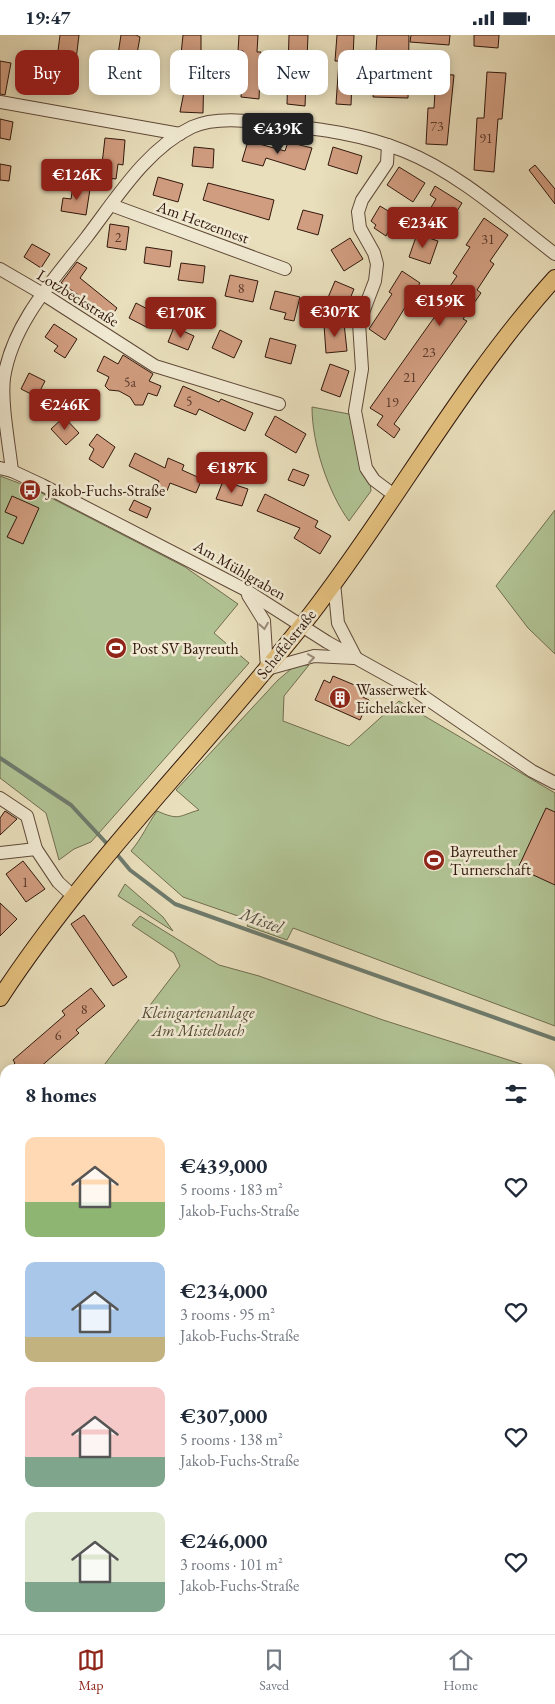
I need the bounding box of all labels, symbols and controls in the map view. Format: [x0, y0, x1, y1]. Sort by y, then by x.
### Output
text: 19:47 [25, 5, 71, 30]
chip: Buy [15, 50, 79, 95]
chip: Rent [89, 50, 160, 95]
chip: Filters [170, 50, 248, 95]
chip: New [258, 50, 328, 95]
chip: Apartment [338, 50, 450, 95]
pin: €439K [243, 113, 313, 155]
house number: 73 [430, 117, 444, 135]
text: €439K [253, 118, 303, 139]
house number: 91 [479, 129, 493, 147]
pin: €126K [42, 159, 112, 201]
text: €126K [52, 164, 102, 185]
street label: Am Hetzennest [153, 195, 252, 248]
pin: €234K [388, 207, 458, 249]
text: €234K [398, 212, 448, 233]
house number: 2 [115, 228, 122, 246]
house number: 31 [481, 230, 495, 248]
street label: Lotzbeckstraße [33, 264, 123, 332]
house number: 8 [238, 279, 245, 297]
pin: €159K [405, 285, 475, 327]
text: €159K [415, 290, 465, 311]
pin: €307K [300, 295, 370, 338]
pin: €170K [146, 297, 216, 339]
text: €307K [310, 301, 360, 322]
text: €170K [156, 302, 206, 323]
house number: 23 [422, 343, 436, 361]
house number: 21 [403, 368, 417, 386]
house number: 5a [124, 373, 137, 391]
pin: €246K [30, 389, 100, 431]
house number: 5 [186, 392, 192, 410]
house number: 19 [385, 393, 399, 411]
text: €246K [40, 394, 90, 415]
pin: €187K [197, 451, 267, 494]
text: €187K [207, 457, 257, 478]
bus stop icon: Jakob-Fuchs-Straße [18, 478, 42, 502]
place label: Jakob-Fuchs-Straße [44, 480, 165, 501]
street label: Am Mühlgraben [189, 535, 290, 605]
street label: Scheffelstraße [252, 605, 320, 683]
one-way arrow [258, 622, 268, 631]
sports icon: Post SV Bayreuth [104, 636, 128, 660]
place label: Post SV Bayreuth [132, 638, 239, 659]
one-way arrow [307, 653, 315, 664]
place label: Wasserwerk Eichelacker [356, 679, 428, 718]
building icon: Wasserwerk Eichelacker [328, 686, 352, 710]
place label: Bayreuther Turnerschaft [450, 841, 531, 880]
sports icon: Bayreuther Turnerschaft [422, 848, 446, 872]
house number: 1 [22, 873, 28, 891]
water label: Mistel [236, 901, 287, 939]
house number: 8 [81, 1000, 88, 1018]
park label: Kleingartenanlage Am Mistelbach [141, 1002, 255, 1041]
house number: 6 [55, 1026, 62, 1044]
icon: filters [502, 1080, 530, 1108]
text: 8 homes [25, 1081, 97, 1108]
text: €439,000 [180, 1152, 267, 1179]
icon: home [65, 1157, 125, 1217]
icon: heart [502, 1173, 530, 1201]
text: 5 rooms · 183 m² [180, 1179, 283, 1200]
text: Jakob-Fuchs-Straße [180, 1200, 299, 1221]
text: €234,000 [180, 1277, 267, 1304]
icon: home [65, 1282, 125, 1342]
icon: heart [502, 1298, 530, 1326]
text: 3 rooms · 95 m² [180, 1304, 275, 1325]
text: Jakob-Fuchs-Straße [180, 1325, 299, 1346]
text: €307,000 [180, 1402, 267, 1429]
icon: home [65, 1407, 125, 1467]
icon: heart [502, 1423, 530, 1451]
text: 5 rooms · 138 m² [180, 1429, 283, 1450]
text: Jakob-Fuchs-Straße [180, 1450, 299, 1471]
text: €246,000 [180, 1527, 267, 1554]
icon: home [65, 1532, 125, 1592]
icon: heart [502, 1548, 530, 1576]
text: 3 rooms · 101 m² [180, 1554, 283, 1575]
text: Jakob-Fuchs-Straße [180, 1575, 299, 1596]
tab: Map [77, 1646, 105, 1694]
tab: Saved [259, 1646, 289, 1694]
tab: Home [443, 1646, 478, 1694]

